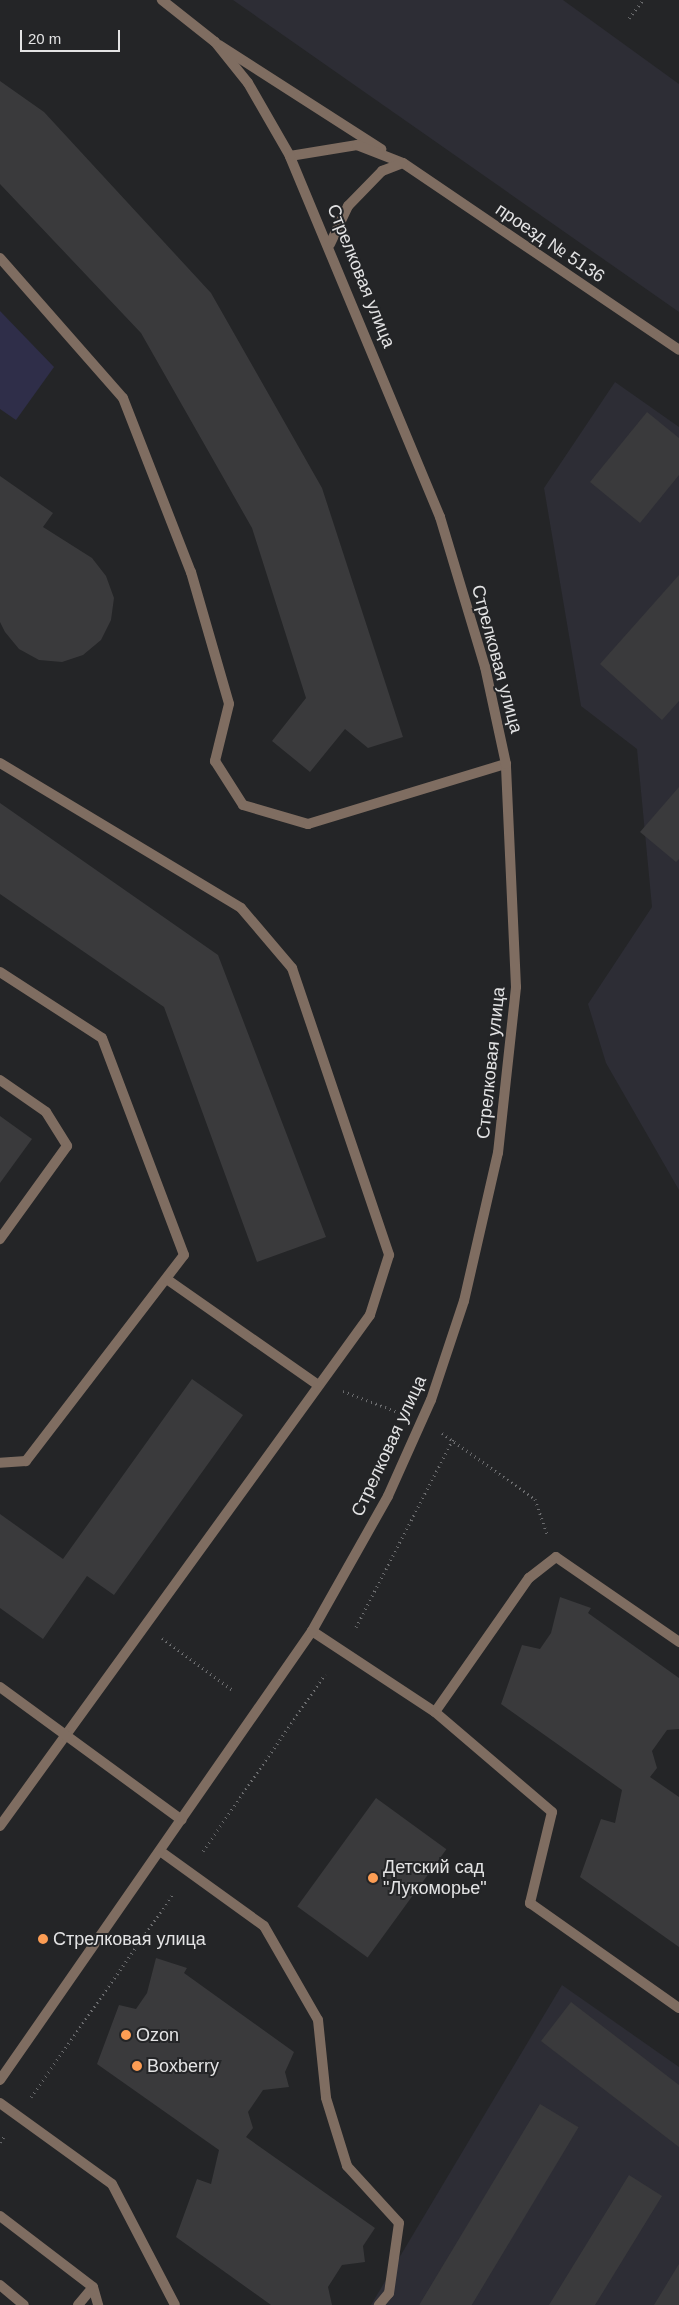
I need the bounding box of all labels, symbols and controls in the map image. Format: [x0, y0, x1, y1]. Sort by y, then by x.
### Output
scale bar [22, 20, 122, 52]
text: 20 m [28, 30, 61, 47]
street label: проезд № 5136 [491, 199, 609, 287]
street label: Стрелковая улица [322, 201, 400, 351]
street label: Стрелковая улица [467, 582, 527, 736]
street label: Стрелковая улица [472, 986, 510, 1140]
street label: Стрелковая улица [347, 1372, 431, 1520]
place label: Детский сад "Лукоморье" [383, 1857, 487, 1900]
marker: Детский сад "Лукоморье" [367, 1872, 379, 1884]
place label: Стрелковая улица [53, 1928, 206, 1950]
marker: Стрелковая улица [37, 1933, 49, 1945]
place label: Ozon [136, 2024, 179, 2046]
marker: Ozon [120, 2029, 132, 2041]
place label: Boxberry [147, 2055, 219, 2077]
marker: Boxberry [131, 2060, 143, 2072]

